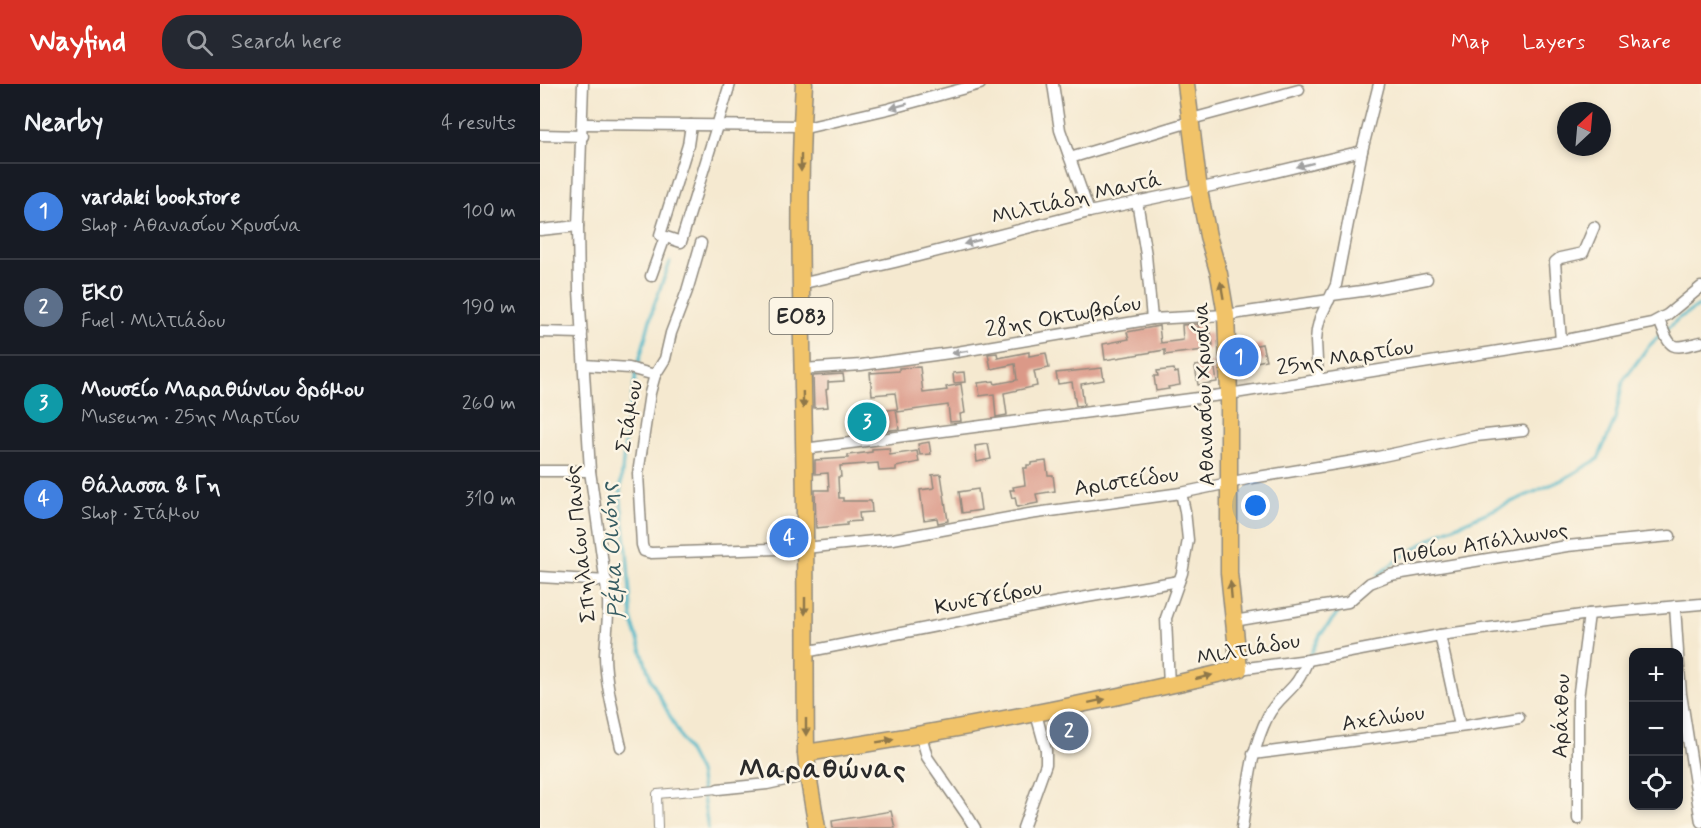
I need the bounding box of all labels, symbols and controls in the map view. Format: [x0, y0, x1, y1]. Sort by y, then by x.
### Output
search box [162, 15, 582, 69]
text: Wayfind [30, 24, 126, 61]
icon: search [183, 26, 216, 59]
text: Search here [231, 28, 342, 56]
text: Map [1451, 28, 1489, 56]
text: Layers [1522, 28, 1585, 56]
text: Share [1618, 28, 1671, 56]
one-way arrow [890, 102, 908, 111]
north arrow [1557, 102, 1611, 156]
text: Nearby [24, 106, 103, 140]
text: 4 results [441, 110, 516, 137]
one-way arrow [796, 154, 806, 173]
one-way arrow [1296, 161, 1314, 170]
street label: Μιλτιάδη Μαντά [989, 166, 1164, 232]
text: vardaki bookstore [81, 184, 240, 212]
text: 1 [39, 198, 48, 225]
text: 100 m [462, 198, 516, 225]
text: Shop · Αθανασίου Χρυσίνα [81, 212, 301, 239]
one-way arrow [963, 238, 981, 248]
text: EKO [81, 280, 124, 308]
one-way arrow [1217, 280, 1226, 299]
street label: 28ης Οκτωβρίου [983, 289, 1144, 344]
text: 2 [39, 294, 48, 321]
text: 190 m [462, 294, 516, 321]
road number: ΕΟ83 [770, 298, 832, 334]
street label: Αθανασίου Χρυσίνα [1188, 301, 1222, 487]
text: Fuel · Μιλτιάδου [81, 308, 225, 335]
street label: 25ης Μαρτίου [1275, 333, 1416, 383]
pin: 1 [1220, 334, 1258, 380]
one-way arrow [950, 347, 969, 356]
text: Μουσείο Μαραθώνιου δρόμου [81, 376, 364, 404]
street label: Στάμου [610, 378, 650, 455]
text: 3 [39, 390, 48, 417]
text: 260 m [462, 390, 516, 417]
one-way arrow [798, 391, 808, 410]
pin: 3 [848, 400, 886, 444]
text: Museum · 25ης Μαρτίου [81, 404, 300, 431]
street label: Αριστείδου [1072, 461, 1180, 503]
street label: Σπηλαίου Πανός [559, 464, 603, 624]
text: Θάλασσα & Γη [81, 472, 221, 500]
water label: Ρέμα Οινόης [592, 480, 634, 620]
text: 4 [38, 486, 49, 513]
text: 310 m [465, 486, 516, 513]
your location [1241, 491, 1270, 520]
text: Shop · Στάμου [81, 500, 199, 527]
pin: 4 [770, 516, 808, 560]
street label: Πυθίου Απόλλωνος [1391, 516, 1570, 572]
street label: Κυνεγείρου [932, 574, 1044, 622]
one-way arrow [1226, 580, 1236, 599]
one-way arrow [800, 597, 810, 616]
street label: Μιλτιάδου [1194, 627, 1302, 673]
map controls [1629, 648, 1683, 810]
button: + [1629, 648, 1683, 702]
one-way arrow [1195, 672, 1213, 682]
street label: Αράχθου [1547, 673, 1577, 759]
one-way arrow [1088, 696, 1107, 705]
street label: Αχελώου [1340, 699, 1427, 739]
button: − [1629, 702, 1683, 756]
pin: 2 [1050, 708, 1088, 754]
one-way arrow [801, 717, 811, 736]
one-way arrow [875, 736, 894, 745]
district label: Μαραθώνας [739, 752, 907, 789]
button: locate [1629, 756, 1683, 810]

